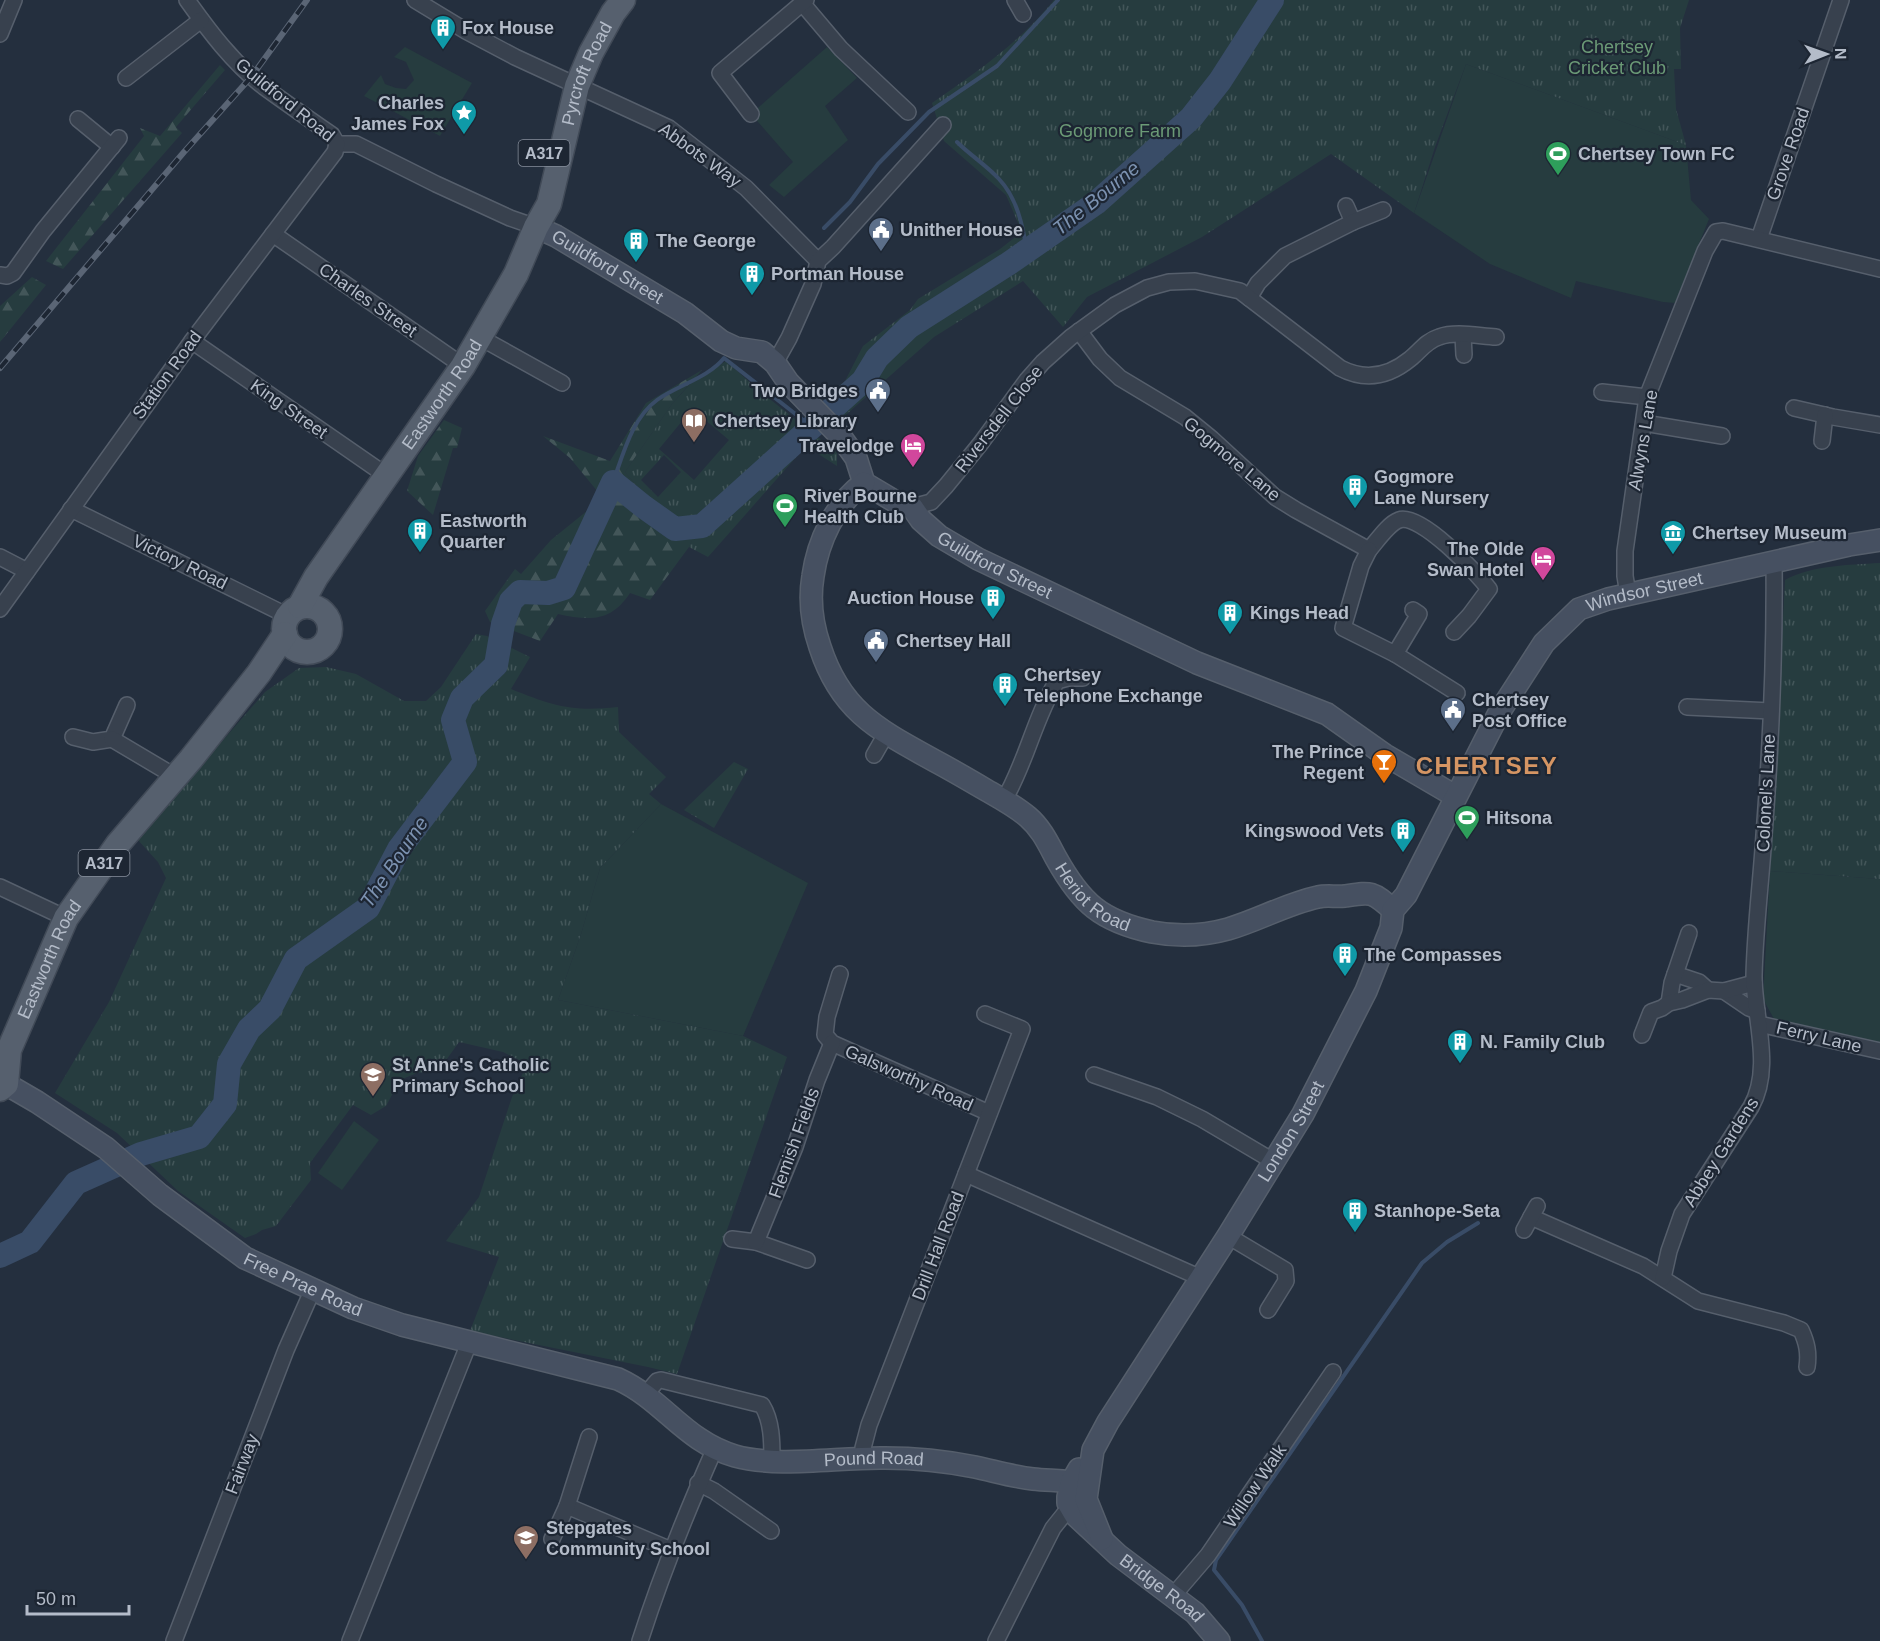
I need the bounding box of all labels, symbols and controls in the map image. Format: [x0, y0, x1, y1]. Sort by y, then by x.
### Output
building icon: Fox House [428, 13, 458, 51]
place label: Fox House [462, 18, 554, 38]
street label: Pyrcroft Road [558, 18, 616, 128]
north arrow [1796, 24, 1856, 84]
park label: Chertsey Cricket Club [1568, 37, 1666, 78]
text: N [1832, 48, 1849, 60]
street label: Guildford Road [232, 54, 338, 146]
place label: Charles James Fox [351, 93, 444, 134]
place icon: Charles James Fox [449, 98, 479, 136]
street label: Grove Road [1763, 105, 1813, 203]
street label: Abbots Way [655, 119, 745, 191]
park label: Gogmore Farm [1059, 121, 1181, 141]
sports icon: Chertsey Town FC [1543, 139, 1573, 177]
road number: A317 [518, 140, 570, 166]
place label: Chertsey Town FC [1578, 144, 1735, 164]
water label: The Bourne [1048, 157, 1144, 239]
public building icon: Unither House [866, 215, 896, 253]
place label: Unither House [900, 220, 1023, 240]
street label: Guildford Street [548, 226, 667, 308]
building icon: The George [621, 226, 651, 264]
place label: The George [656, 231, 756, 251]
street label: Charles Street [315, 259, 421, 341]
building icon: Portman House [737, 259, 767, 297]
place label: Portman House [771, 264, 904, 284]
street label: Station Road [128, 327, 206, 423]
street label: Eastworth Road [398, 336, 486, 453]
street label: Riversdell Close [951, 362, 1047, 476]
street label: King Street [247, 375, 331, 443]
public building icon: Two Bridges [863, 376, 893, 414]
place label: Two Bridges [751, 381, 858, 401]
street label: Alwyns Lane [1624, 388, 1662, 492]
library icon: Chertsey Library [679, 406, 709, 444]
place label: Chertsey Library [714, 411, 857, 431]
street label: Gogmore Lane [1180, 413, 1284, 505]
hotel icon: Travelodge [898, 431, 928, 469]
place label: Travelodge [799, 436, 894, 456]
place label: Gogmore Lane Nursery [1374, 467, 1489, 508]
building icon: Gogmore Lane Nursery [1340, 472, 1370, 510]
place label: River Bourne Health Club [804, 486, 917, 527]
sports icon: River Bourne Health Club [770, 491, 800, 529]
place label: Eastworth Quarter [440, 511, 527, 552]
building icon: Eastworth Quarter [405, 516, 435, 554]
museum icon: Chertsey Museum [1658, 518, 1688, 556]
place label: Chertsey Museum [1692, 523, 1847, 543]
street label: Guildford Street [934, 527, 1055, 603]
street label: Victory Road [129, 530, 231, 594]
place label: The Olde Swan Hotel [1427, 539, 1524, 580]
hotel icon: The Olde Swan Hotel [1528, 544, 1558, 582]
street label: Windsor Street [1583, 568, 1704, 616]
building icon: Auction House [978, 583, 1008, 621]
place label: Auction House [847, 588, 974, 608]
building icon: Kings Head [1215, 598, 1245, 636]
place label: Kings Head [1250, 603, 1349, 623]
public building icon: Chertsey Hall [861, 626, 891, 664]
place label: Chertsey Hall [896, 631, 1011, 651]
place label: Chertsey Telephone Exchange [1024, 665, 1203, 706]
building icon: Chertsey Telephone Exchange [990, 670, 1020, 708]
place label: Chertsey Post Office [1472, 690, 1567, 731]
public building icon: Chertsey Post Office [1438, 695, 1468, 733]
street label: Colonel's Lane [1753, 733, 1779, 853]
place label: The Prince Regent [1272, 742, 1364, 783]
bar icon: The Prince Regent [1369, 747, 1399, 785]
district label: CHERTSEY [1416, 752, 1558, 779]
sports icon: Hitsona [1452, 803, 1482, 841]
place label: Hitsona [1486, 808, 1553, 828]
water label: The Bourne [356, 813, 432, 911]
building icon: Kingswood Vets [1388, 816, 1418, 854]
place label: Kingswood Vets [1245, 821, 1384, 841]
road number: A317 [78, 850, 130, 876]
street label: Heriot Road [1051, 859, 1133, 936]
street label: Eastworth Road [14, 896, 85, 1022]
building icon: The Compasses [1330, 940, 1360, 978]
place label: The Compasses [1364, 945, 1502, 965]
street label: Ferry Lane [1774, 1017, 1864, 1057]
building icon: N. Family Club [1445, 1027, 1475, 1065]
place label: N. Family Club [1480, 1032, 1605, 1052]
street label: Galsworthy Road [842, 1041, 976, 1115]
place label: St Anne's Catholic Primary School [392, 1055, 550, 1096]
school or university icon: St Anne's Catholic Primary School [358, 1060, 388, 1098]
street label: London Street [1254, 1078, 1328, 1185]
street label: Flemish Fields [765, 1085, 823, 1201]
street label: Abbey Gardens [1679, 1094, 1763, 1210]
street label: Drill Hall Road [908, 1189, 968, 1303]
building icon: Stanhope-Seta [1340, 1196, 1370, 1234]
place label: Stanhope-Seta [1374, 1201, 1501, 1221]
street label: Free Prae Road [241, 1249, 365, 1320]
street label: Fairway [221, 1431, 263, 1497]
street label: Willow Walk [1220, 1440, 1291, 1532]
street label: Pound Road [823, 1448, 925, 1470]
place label: Stepgates Community School [546, 1518, 710, 1559]
school or university icon: Stepgates Community School [511, 1523, 541, 1561]
street label: Bridge Road [1116, 1550, 1208, 1626]
scale bar [27, 1578, 129, 1616]
text: 50 m [36, 1589, 76, 1609]

